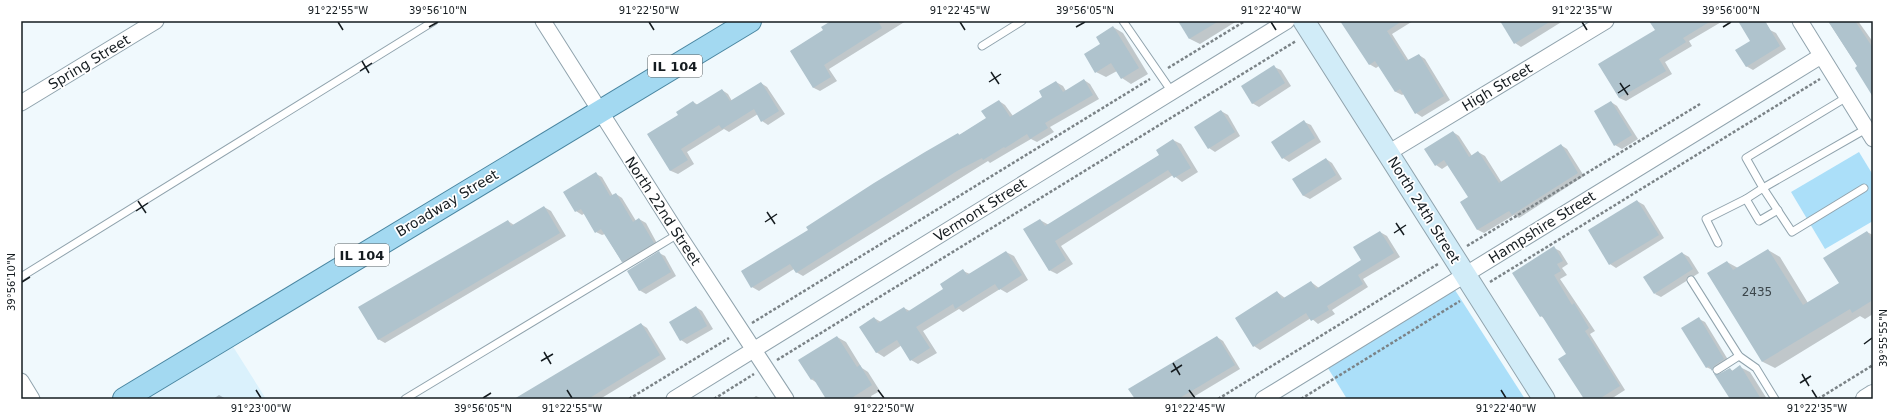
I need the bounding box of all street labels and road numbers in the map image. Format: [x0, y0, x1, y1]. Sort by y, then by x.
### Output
street label: Spring Street [45, 31, 133, 93]
road number: IL 104 [648, 55, 702, 77]
street label: High Street [1459, 59, 1535, 114]
street label: North 22nd Street [622, 154, 704, 269]
street label: North 24th Street [1385, 154, 1464, 267]
street label: Broadway Street [393, 166, 501, 240]
street label: Vermont Street [931, 175, 1030, 245]
street label: Hampshire Street [1486, 187, 1599, 266]
road number: IL 104 [335, 244, 389, 266]

